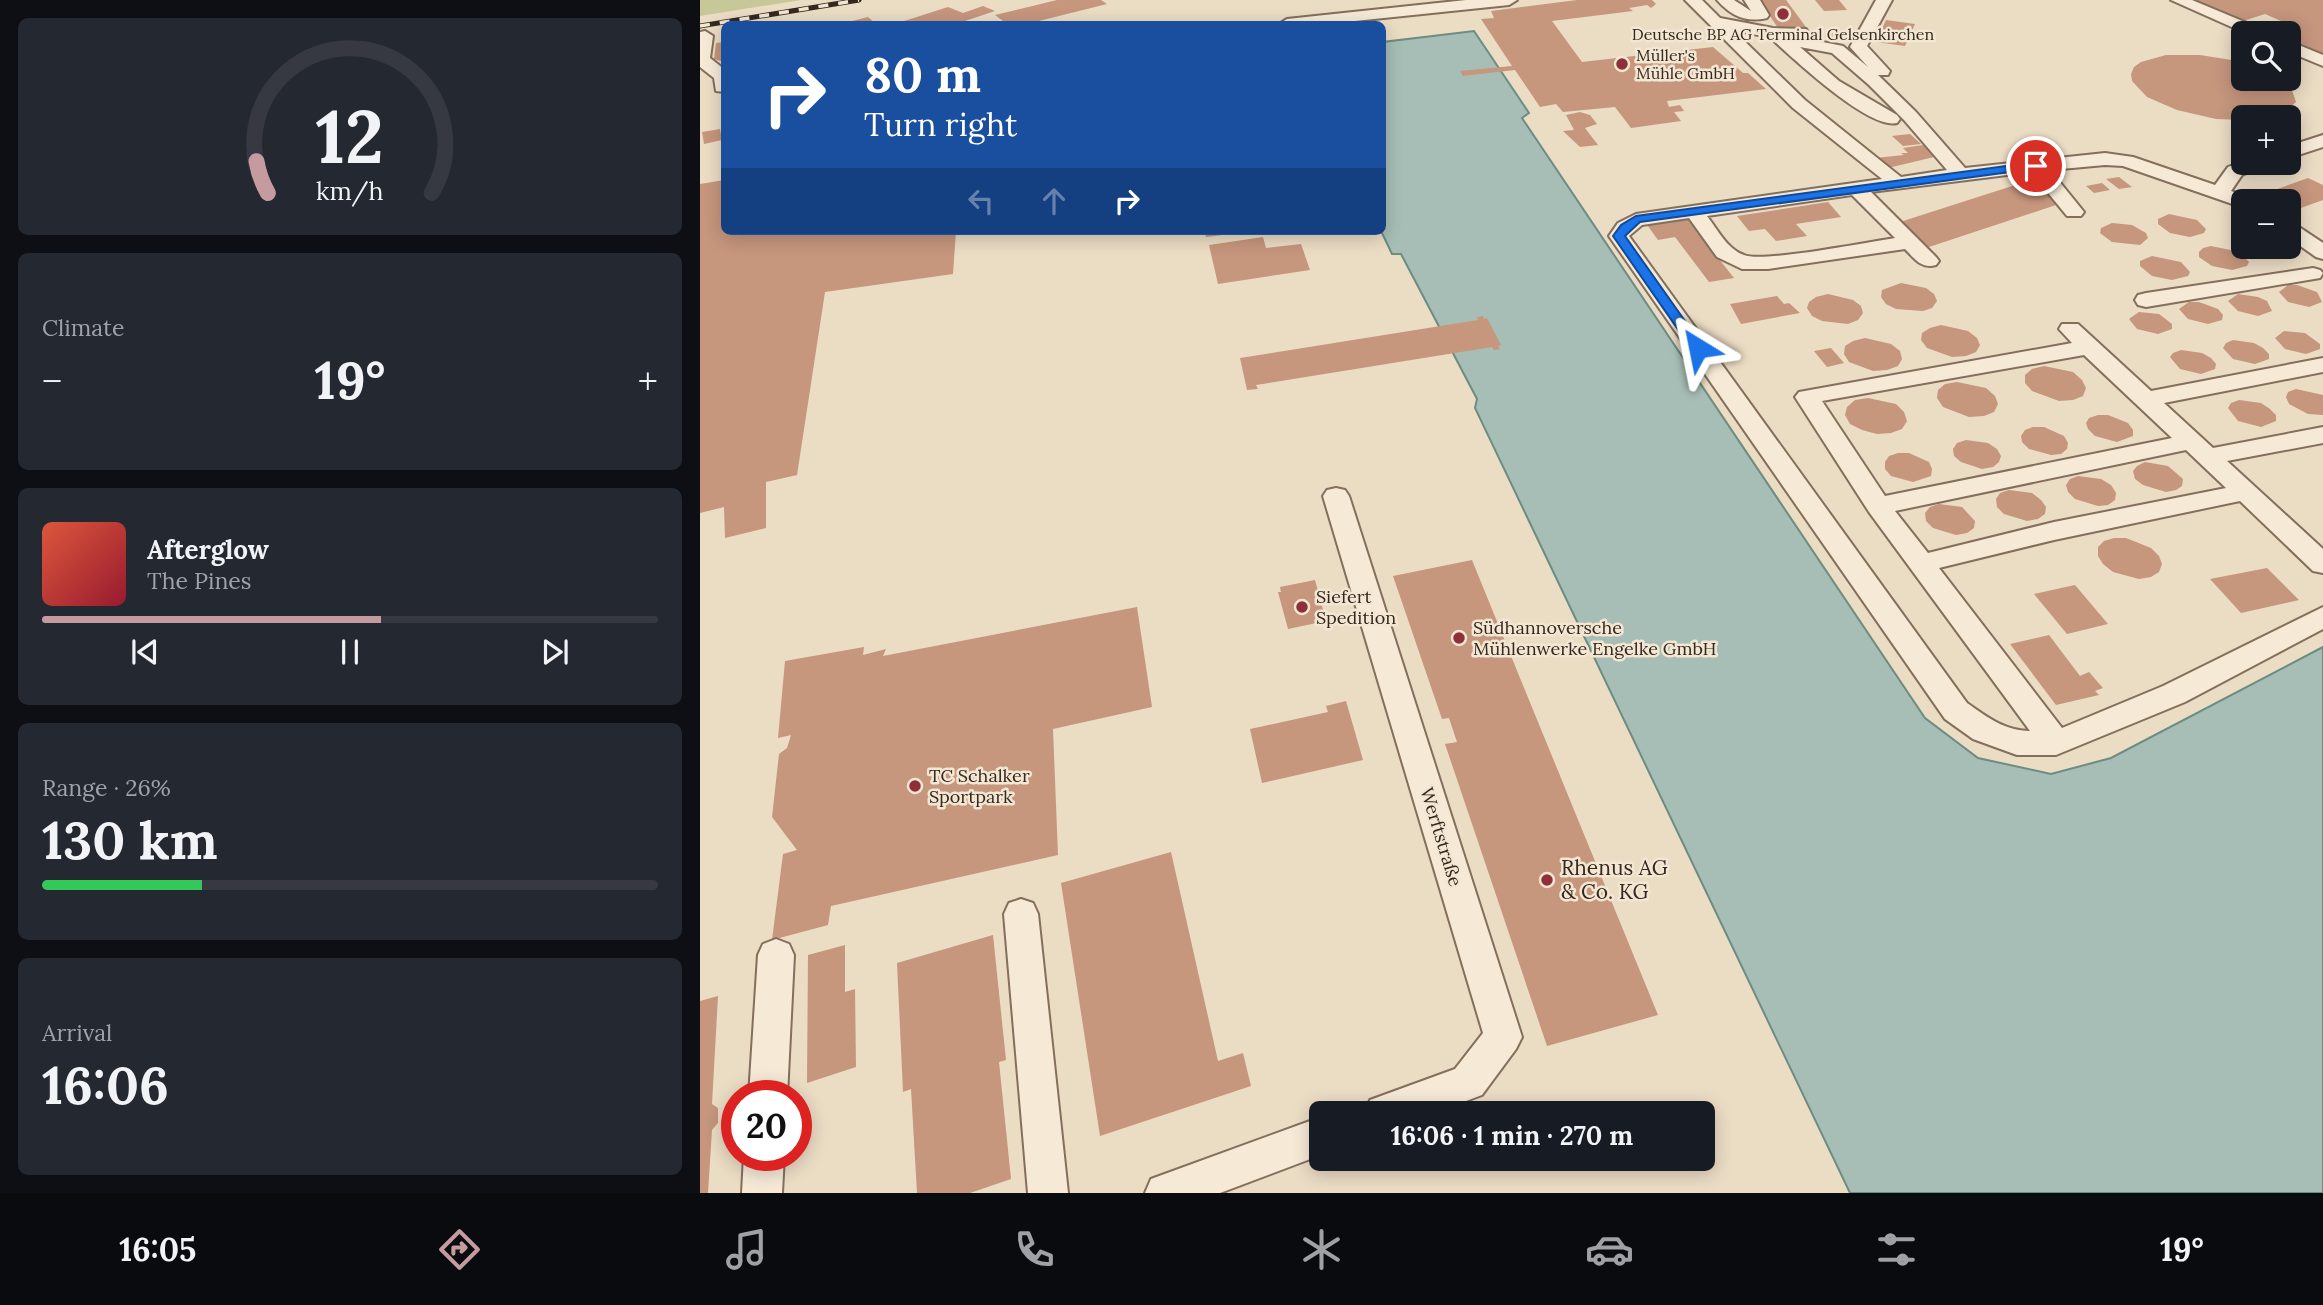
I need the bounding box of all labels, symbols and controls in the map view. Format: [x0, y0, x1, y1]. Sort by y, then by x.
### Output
marker: Deutsche BP AG Terminal Gelsenkirchen [1775, 6, 1791, 22]
map controls [2231, 21, 2301, 259]
button: search [2231, 21, 2301, 91]
place label: Deutsche BP AG Terminal Gelsenkirchen [1632, 24, 1935, 44]
text: 80 m [864, 43, 981, 105]
place label: Müller's Mühle GmbH [1636, 45, 1735, 83]
icon: right [749, 49, 840, 140]
marker: Müller's Mühle GmbH [1614, 56, 1630, 72]
text: 12 [316, 90, 384, 183]
text: Turn right [864, 104, 1017, 145]
button: + [2231, 105, 2301, 175]
pin [2006, 136, 2066, 196]
icon: arrive [2017, 147, 2055, 185]
text: km/h [316, 174, 384, 206]
icon: left [962, 182, 1000, 220]
icon: ahead [1035, 182, 1073, 220]
icon: right [1108, 182, 1146, 220]
button: − [2231, 189, 2301, 259]
position arrow [1661, 311, 1735, 385]
text: Climate [42, 313, 124, 342]
text: 19° [315, 347, 385, 413]
text: − [42, 357, 62, 405]
text: + [638, 357, 658, 405]
text: Afterglow [147, 533, 269, 566]
text: The Pines [147, 566, 252, 595]
place label: Siefert Spedition [1316, 585, 1396, 629]
marker: Siefert Spedition [1294, 599, 1310, 615]
place label: Südhannoversche Mühlenwerke Engelke GmbH [1473, 616, 1717, 660]
marker: Südhannoversche Mühlenwerke Engelke GmbH [1451, 630, 1467, 646]
icon: previous [126, 633, 164, 671]
icon: pause [331, 633, 369, 671]
icon: next [536, 633, 574, 671]
place label: TC Schalker Sportpark [929, 764, 1030, 808]
text: Range · 26% [42, 773, 171, 802]
marker: TC Schalker Sportpark [907, 778, 923, 794]
street label: Werftstraße [1416, 785, 1468, 889]
text: 130 km [42, 807, 218, 873]
place label: Rhenus AG & Co. KG [1561, 854, 1668, 905]
marker: Rhenus AG & Co. KG [1539, 872, 1555, 888]
text: Arrival [42, 1018, 112, 1047]
text: 16:06 [42, 1052, 169, 1118]
speed limit sign: 20 [721, 1080, 812, 1171]
text: 16:06 · 1 min · 270 m [1391, 1119, 1633, 1152]
icon: directions [435, 1225, 484, 1274]
icon: music [722, 1225, 771, 1274]
icon: phone [1010, 1225, 1059, 1274]
icon: climate [1297, 1225, 1346, 1274]
icon: car [1585, 1225, 1634, 1274]
icon: filters [1872, 1225, 1921, 1274]
text: 16:05 [119, 1229, 196, 1270]
text: 19° [2160, 1229, 2204, 1270]

